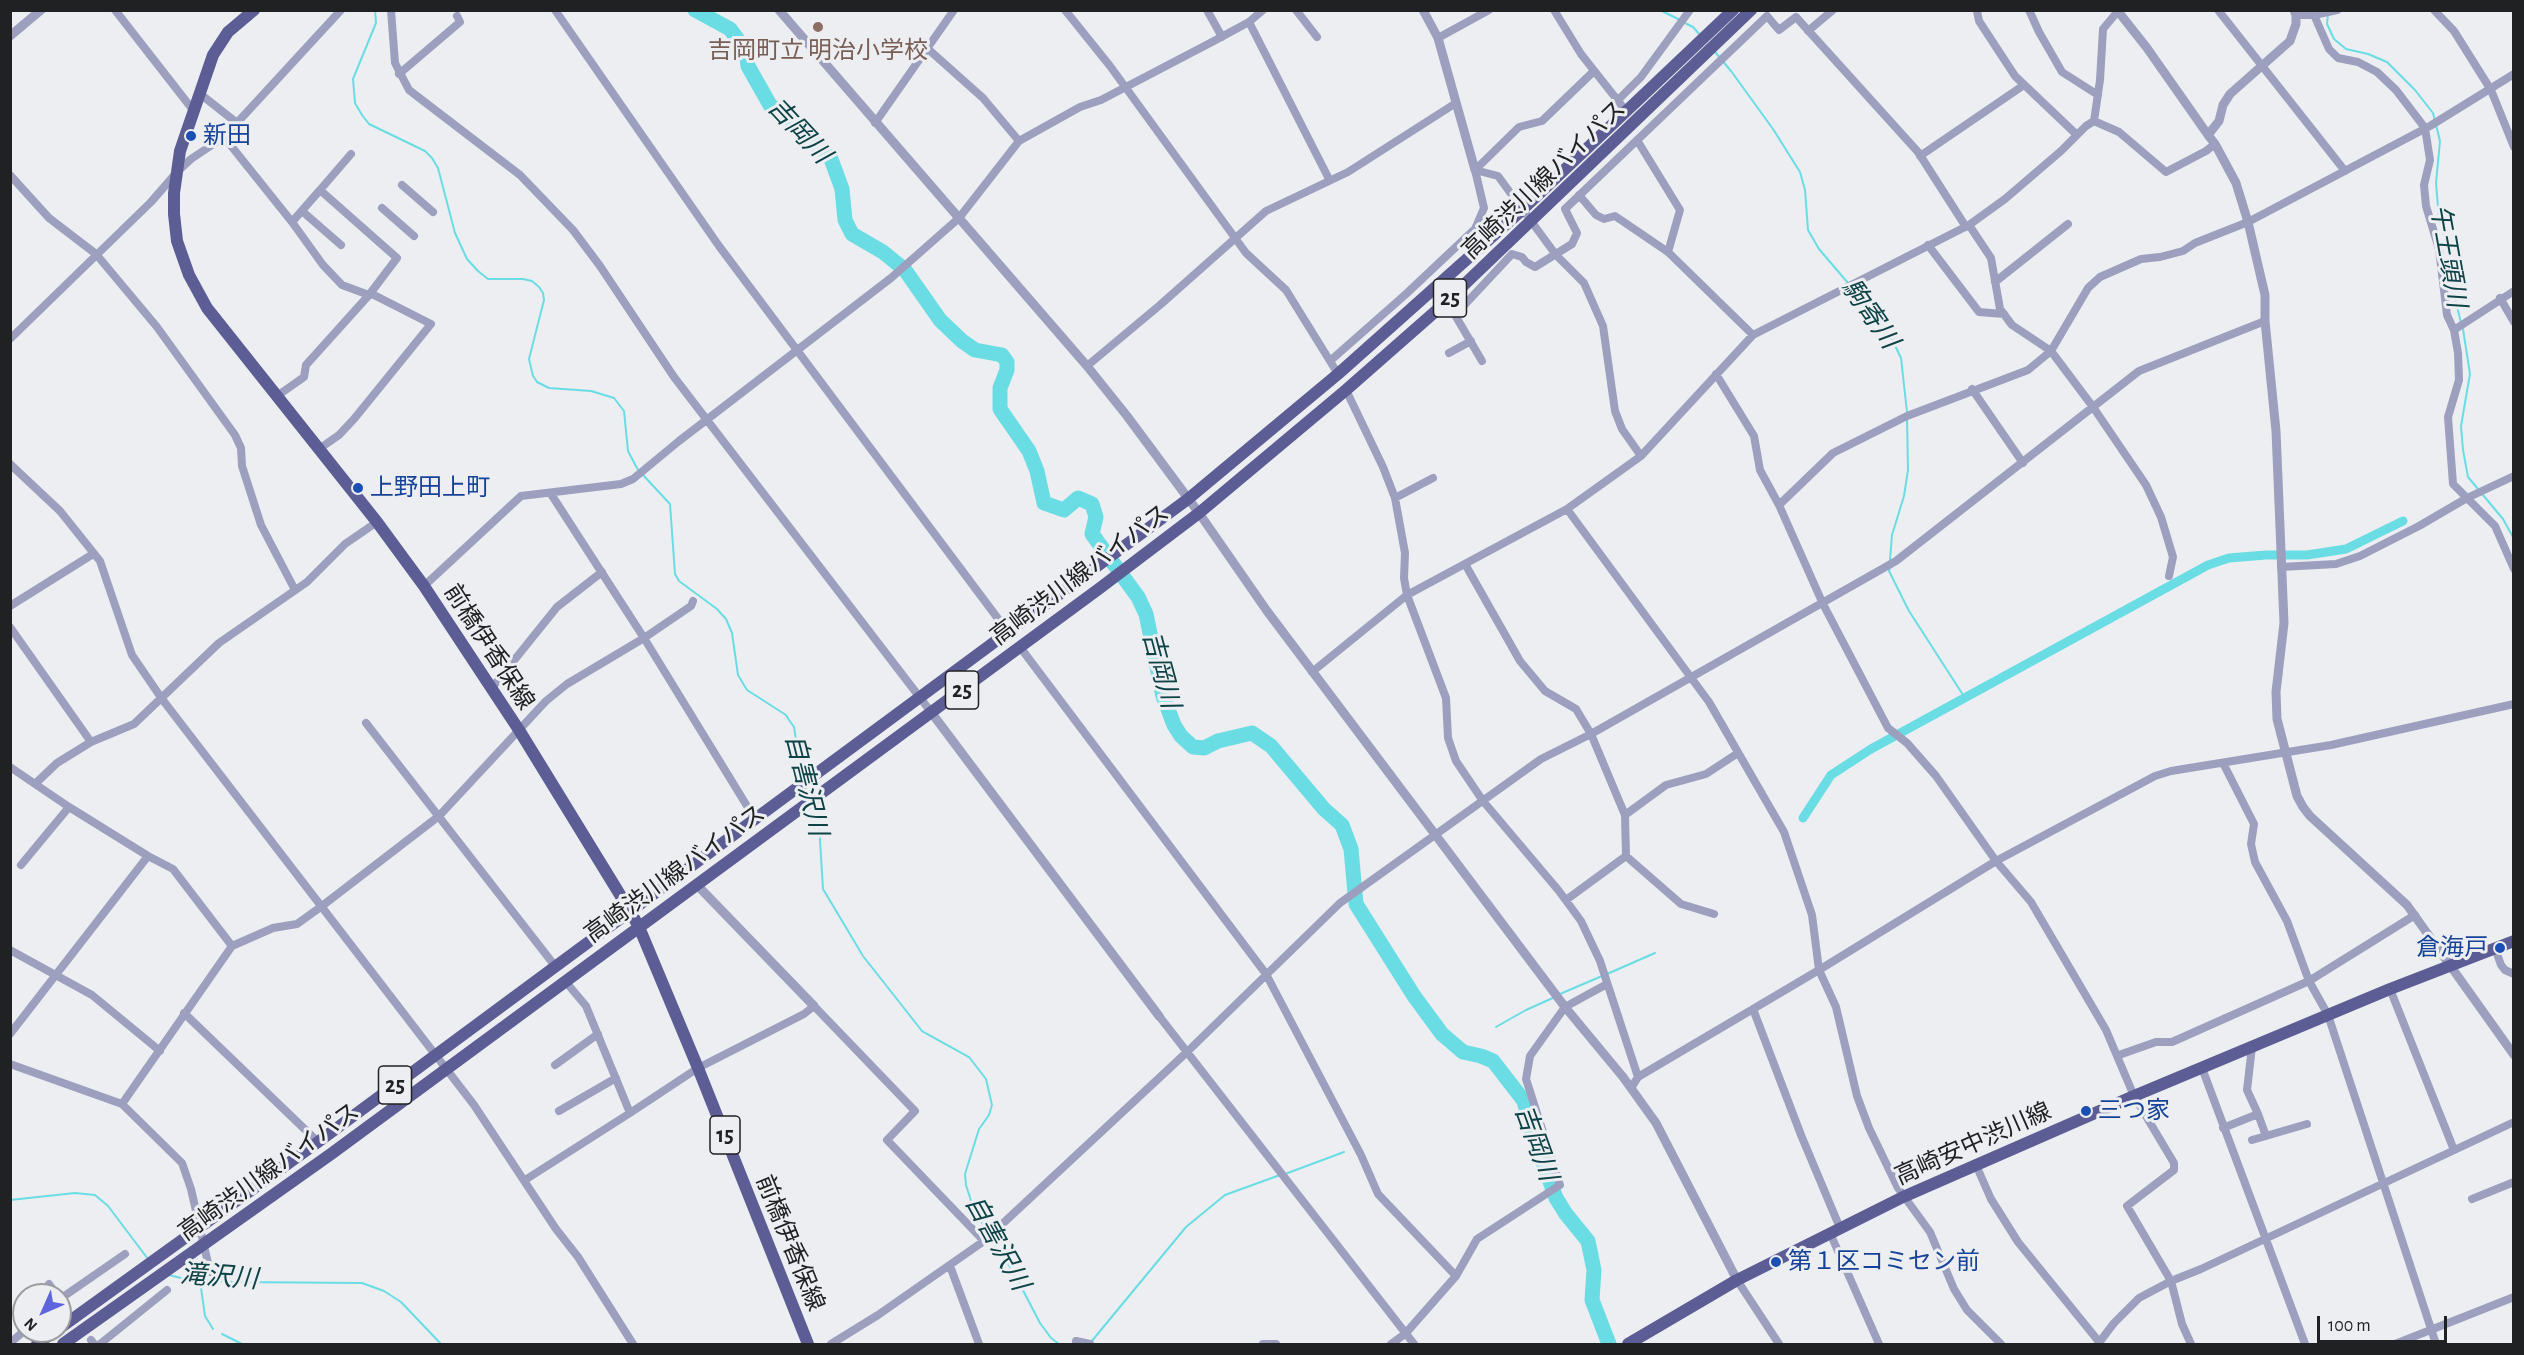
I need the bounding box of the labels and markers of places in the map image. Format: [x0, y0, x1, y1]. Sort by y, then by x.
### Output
marker: 吉岡町立 明治小学校 [811, 20, 825, 34]
place label: 吉岡町立 明治小学校 [708, 37, 928, 65]
place label: 新田 [203, 122, 251, 150]
marker: 新田 [184, 129, 198, 143]
place label: 上野田上町 [370, 474, 490, 502]
marker: 上野田上町 [351, 481, 365, 495]
place label: 倉海戸 [2416, 934, 2488, 962]
marker: 倉海戸 [2493, 941, 2507, 955]
place label: 三つ家 [2098, 1097, 2170, 1125]
marker: 三つ家 [2079, 1104, 2093, 1118]
place label: 第１区コミセン前 [1788, 1248, 1980, 1276]
marker: 第１区コミセン前 [1769, 1255, 1783, 1269]

